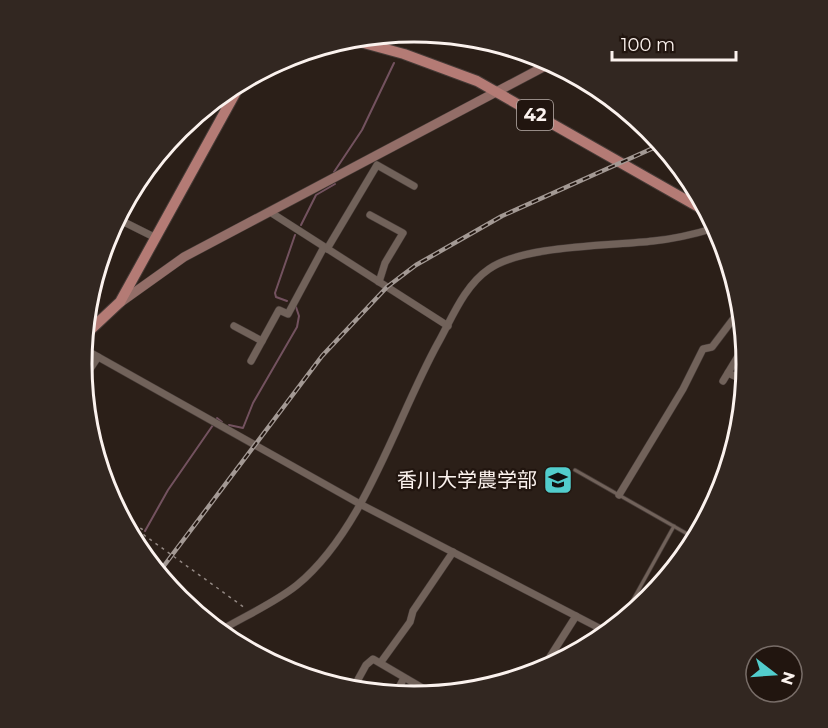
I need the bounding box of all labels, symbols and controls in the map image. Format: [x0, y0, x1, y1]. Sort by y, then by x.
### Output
scale bar [612, 24, 736, 62]
text: 100 m [621, 34, 675, 56]
road number: 42 [517, 100, 553, 130]
school or university icon: 香川大学農学部 [542, 464, 574, 496]
place label: 香川大学農学部 [397, 468, 537, 492]
north arrow [744, 644, 804, 704]
text: N [777, 669, 799, 687]

